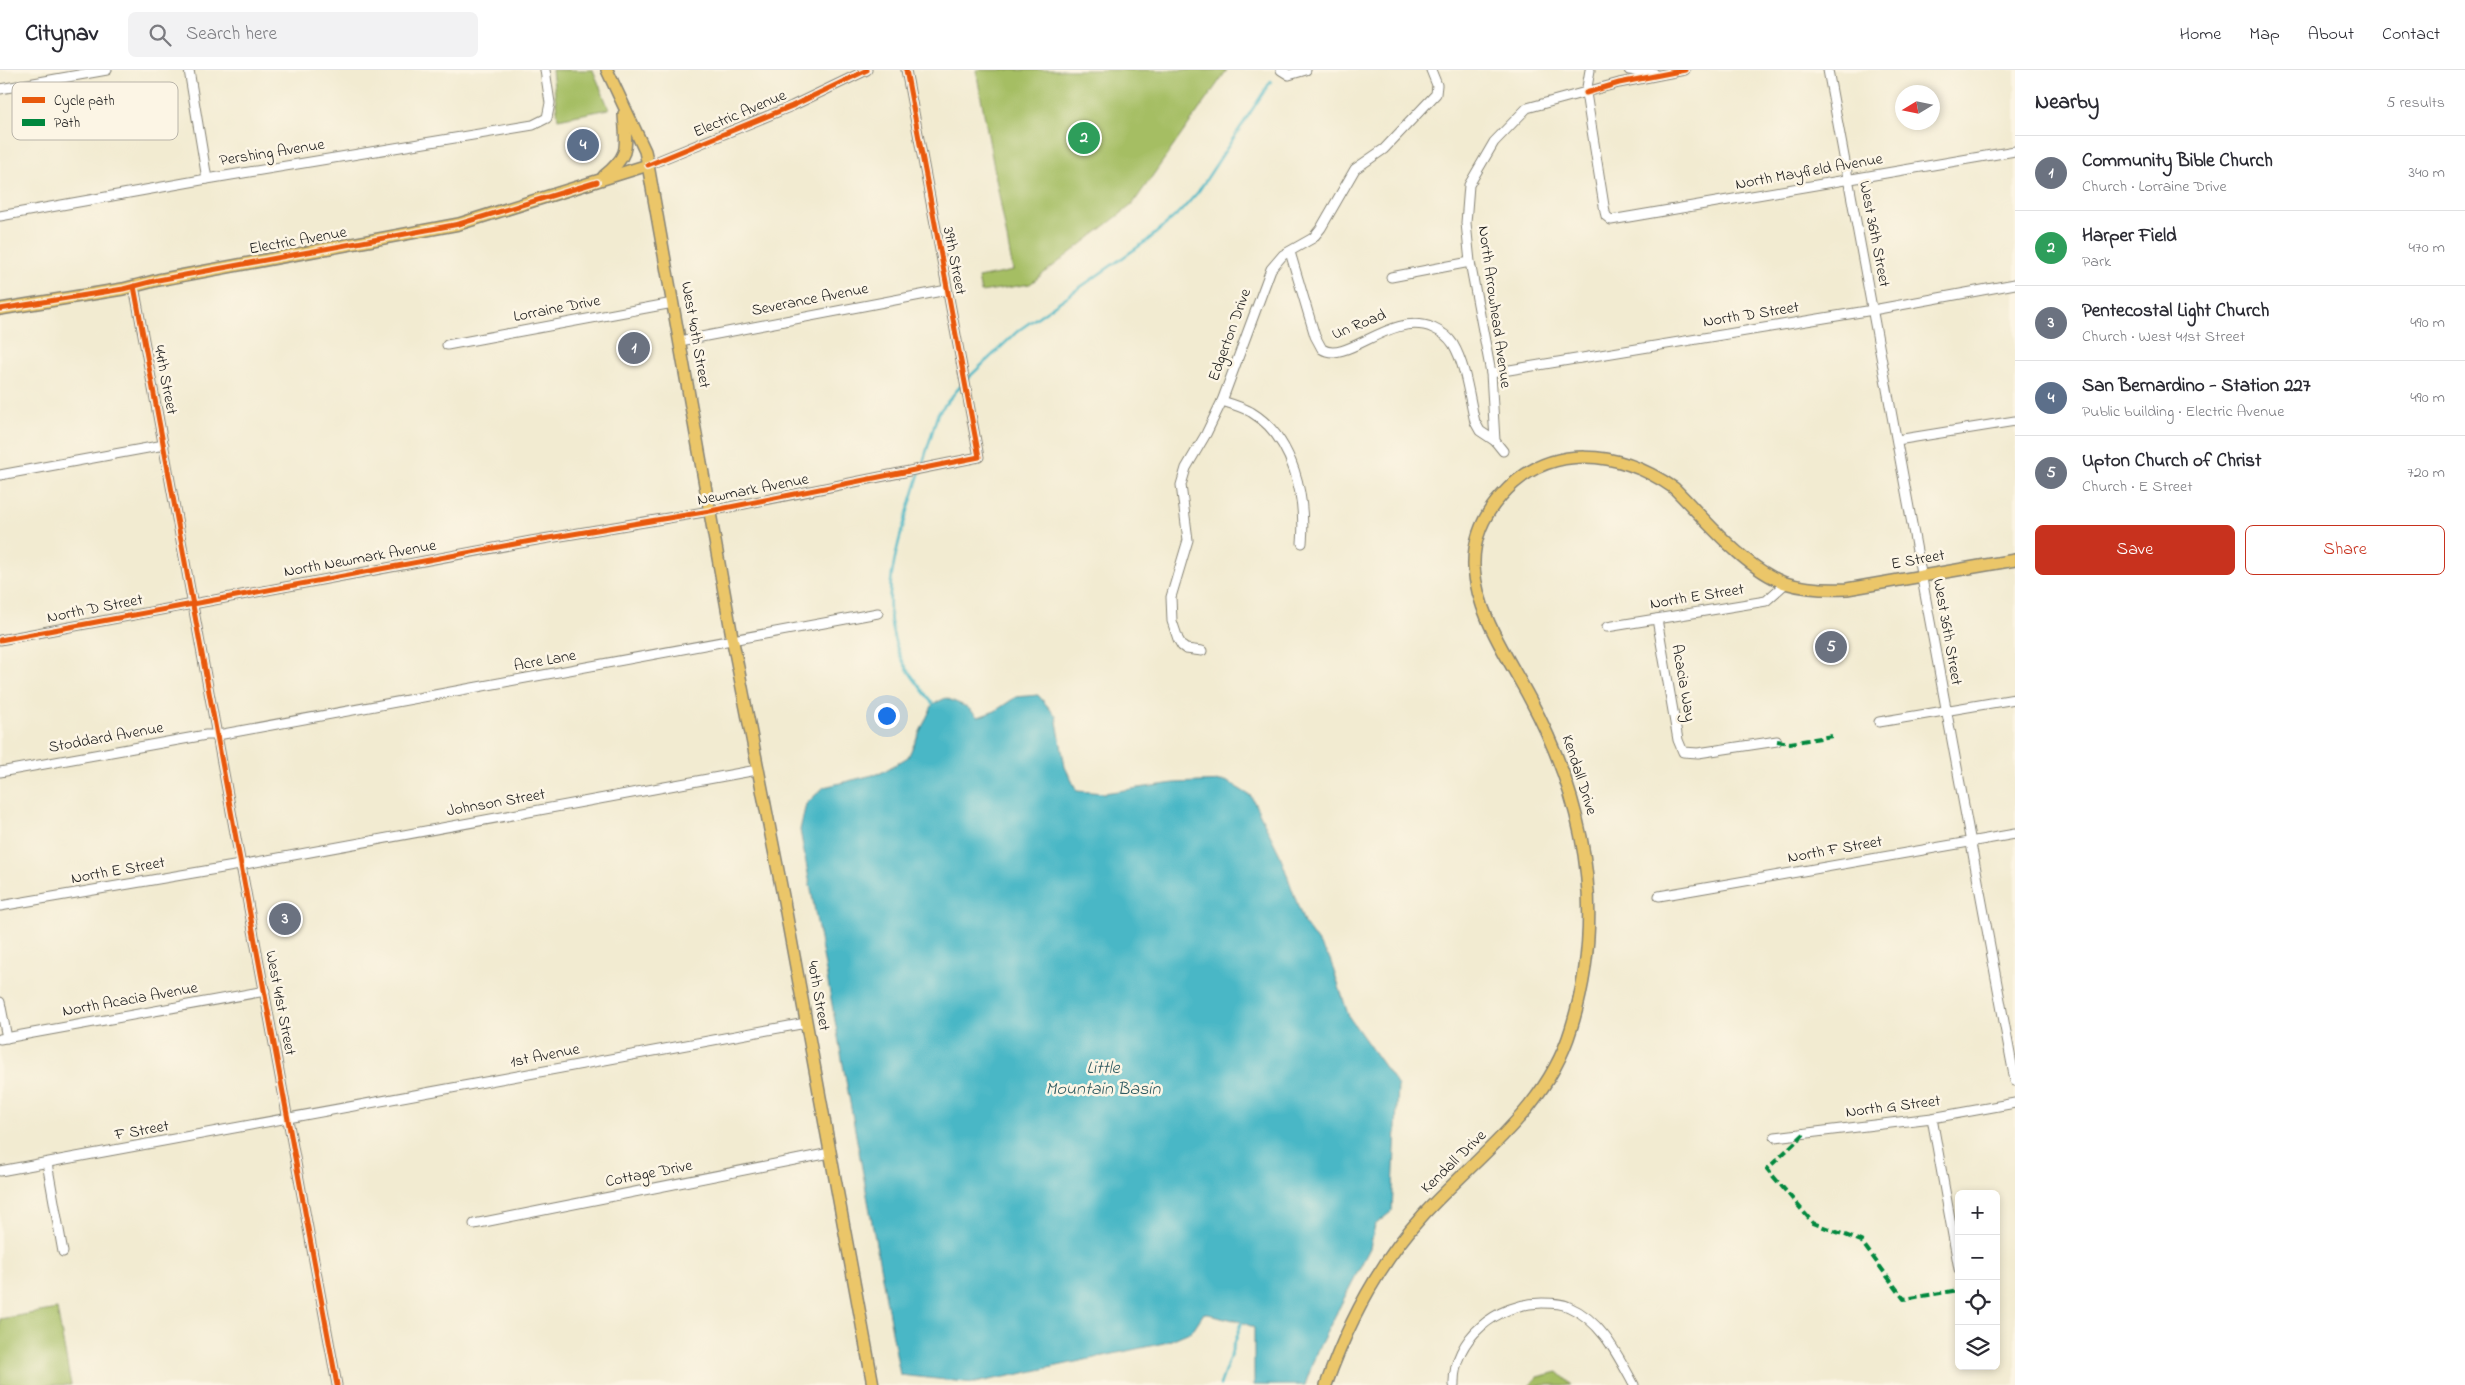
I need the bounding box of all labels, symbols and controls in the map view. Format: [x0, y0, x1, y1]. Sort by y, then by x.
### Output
search box [128, 12, 478, 57]
text: Citynav [25, 17, 98, 52]
icon: search [146, 21, 174, 49]
text: Search here [186, 21, 277, 48]
text: Home [2180, 22, 2221, 48]
text: Map [2249, 22, 2280, 48]
text: About [2308, 22, 2354, 48]
text: Contact [2382, 22, 2440, 48]
legend [12, 82, 178, 140]
street label: Electric Avenue [690, 83, 791, 144]
north arrow [1895, 85, 1940, 130]
text: Nearby [2035, 88, 2099, 118]
text: Cycle path [54, 91, 115, 113]
text: 5 results [2386, 91, 2445, 115]
text: Path [54, 113, 80, 134]
pin: 2 [1068, 119, 1100, 157]
pin: 4 [567, 126, 599, 164]
street label: Pershing Avenue [218, 133, 327, 173]
street label: North Mayfield Avenue [1733, 147, 1885, 197]
text: Community Bible Church [2082, 148, 2273, 175]
text: 1 [2048, 161, 2054, 185]
text: 340 m [2408, 161, 2445, 185]
text: Church · Lorraine Drive [2082, 175, 2227, 199]
street label: West 36th Street [1852, 179, 1896, 290]
street label: Electric Avenue [247, 220, 350, 261]
text: Harper Field [2082, 223, 2177, 250]
street label: North Arrowhead Avenue [1471, 224, 1517, 390]
street label: 39th Street [936, 225, 972, 298]
text: 2 [2047, 236, 2055, 260]
text: 470 m [2408, 236, 2445, 260]
text: Park [2082, 250, 2111, 274]
street label: Severance Avenue [749, 277, 871, 323]
street label: West 40th Street [674, 280, 716, 391]
street label: Edgerton Drive [1202, 285, 1258, 385]
street label: Lorraine Drive [511, 289, 603, 329]
street label: North D Street [1701, 295, 1801, 334]
text: Pentecostal Light Church [2082, 298, 2269, 325]
street label: Un Road [1328, 303, 1390, 347]
text: 3 [2048, 311, 2054, 335]
text: 490 m [2410, 311, 2445, 335]
text: Church · West 41st Street [2082, 325, 2245, 349]
pin: 1 [618, 329, 650, 367]
street label: 44th Street [146, 343, 184, 417]
text: San Bernardino - Station 227 [2082, 373, 2311, 400]
text: 4 [2048, 386, 2054, 410]
text: 490 m [2410, 386, 2445, 410]
text: Public building · Electric Avenue [2082, 400, 2284, 424]
text: Upton Church of Christ [2082, 448, 2261, 475]
text: 5 [2046, 461, 2056, 485]
text: 720 m [2407, 461, 2445, 485]
street label: Newmark Avenue [695, 467, 812, 513]
text: Church · E Street [2082, 475, 2193, 499]
button: Save [2035, 525, 2235, 575]
button: Share [2245, 525, 2445, 575]
street label: North Newmark Avenue [282, 534, 439, 584]
street label: E Street [1889, 543, 1947, 577]
street label: West 36th Street [1926, 577, 1968, 688]
street label: North E Street [1648, 578, 1746, 616]
street label: North D Street [45, 588, 146, 630]
pin: 5 [1815, 628, 1847, 666]
street label: Acacia Way [1664, 642, 1702, 724]
street label: Acre Lane [512, 644, 579, 678]
your location [874, 703, 900, 729]
street label: Stoddard Avenue [47, 716, 166, 760]
street label: Kendall Drive [1555, 732, 1604, 819]
street label: Johnson Street [445, 782, 548, 823]
street label: North F Street [1786, 830, 1885, 870]
street label: North E Street [69, 851, 168, 891]
pin: 3 [269, 900, 301, 938]
street label: West 41st Street [258, 948, 302, 1058]
street label: 40th Street [800, 959, 836, 1034]
street label: North Acacia Avenue [60, 976, 200, 1024]
street label: 1st Avenue [508, 1037, 583, 1075]
water label: Little Mountain Basin [1046, 1056, 1162, 1103]
street label: North G Street [1844, 1089, 1942, 1125]
street label: F Street [112, 1114, 172, 1148]
street label: Kendall Drive [1416, 1124, 1493, 1200]
street label: Cottage Drive [603, 1154, 695, 1194]
map controls [1955, 1190, 2000, 1370]
button: + [1955, 1190, 2000, 1235]
button: − [1955, 1235, 2000, 1280]
button: locate [1955, 1280, 2000, 1325]
button: layers [1955, 1325, 2000, 1370]

